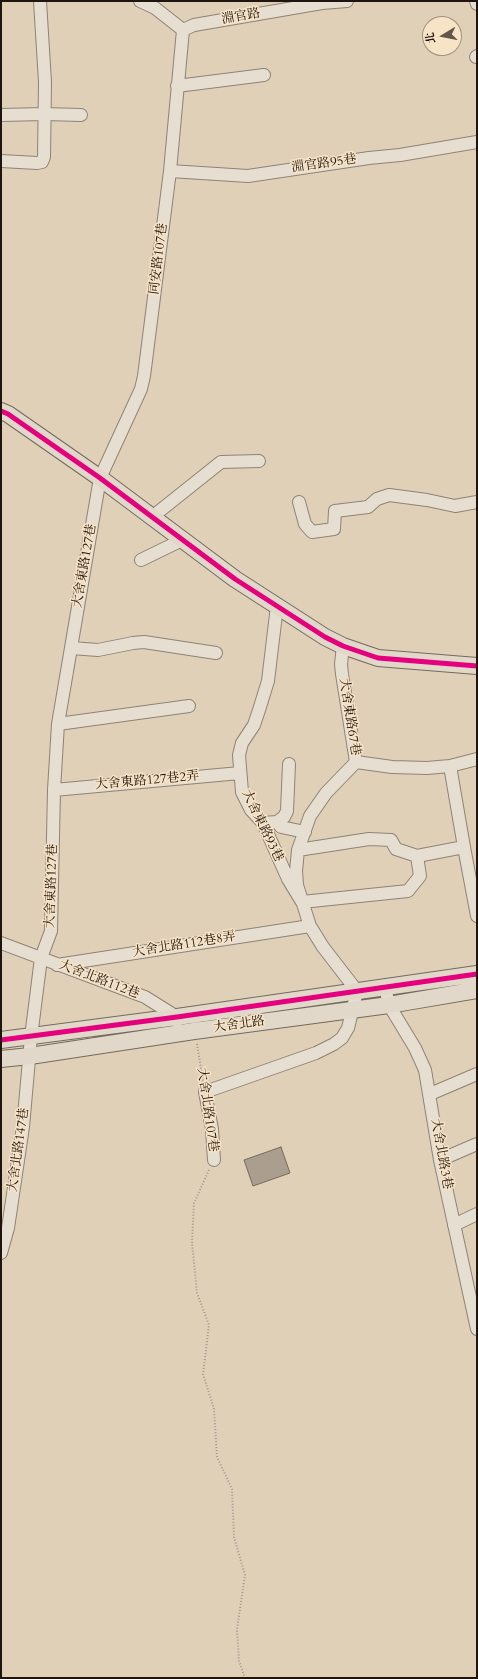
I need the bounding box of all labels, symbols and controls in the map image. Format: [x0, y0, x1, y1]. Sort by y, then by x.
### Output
street label: 淵官路 [220, 6, 262, 28]
north arrow [422, 16, 462, 56]
text: 北 [422, 31, 439, 45]
street label: 淵官路95巷 [291, 152, 357, 176]
street label: 同安路107巷 [147, 222, 171, 296]
street label: 大舍東路127巷 [70, 523, 100, 609]
street label: 大舍東路67巷 [335, 677, 363, 757]
street label: 大舍東路127巷2弄 [94, 769, 200, 793]
street label: 大舍東路93巷 [238, 787, 286, 865]
street label: 大舍東路127巷 [43, 843, 61, 929]
street label: 大舍北路112巷8弄 [131, 929, 237, 961]
street label: 大舍北路112巷 [57, 957, 141, 1003]
street label: 大舍北路 [212, 1014, 266, 1036]
street label: 大舍北路107巷 [193, 1067, 221, 1153]
street label: 大舍北路147巷 [5, 1107, 33, 1193]
street label: 大舍北路3巷 [427, 1117, 455, 1191]

